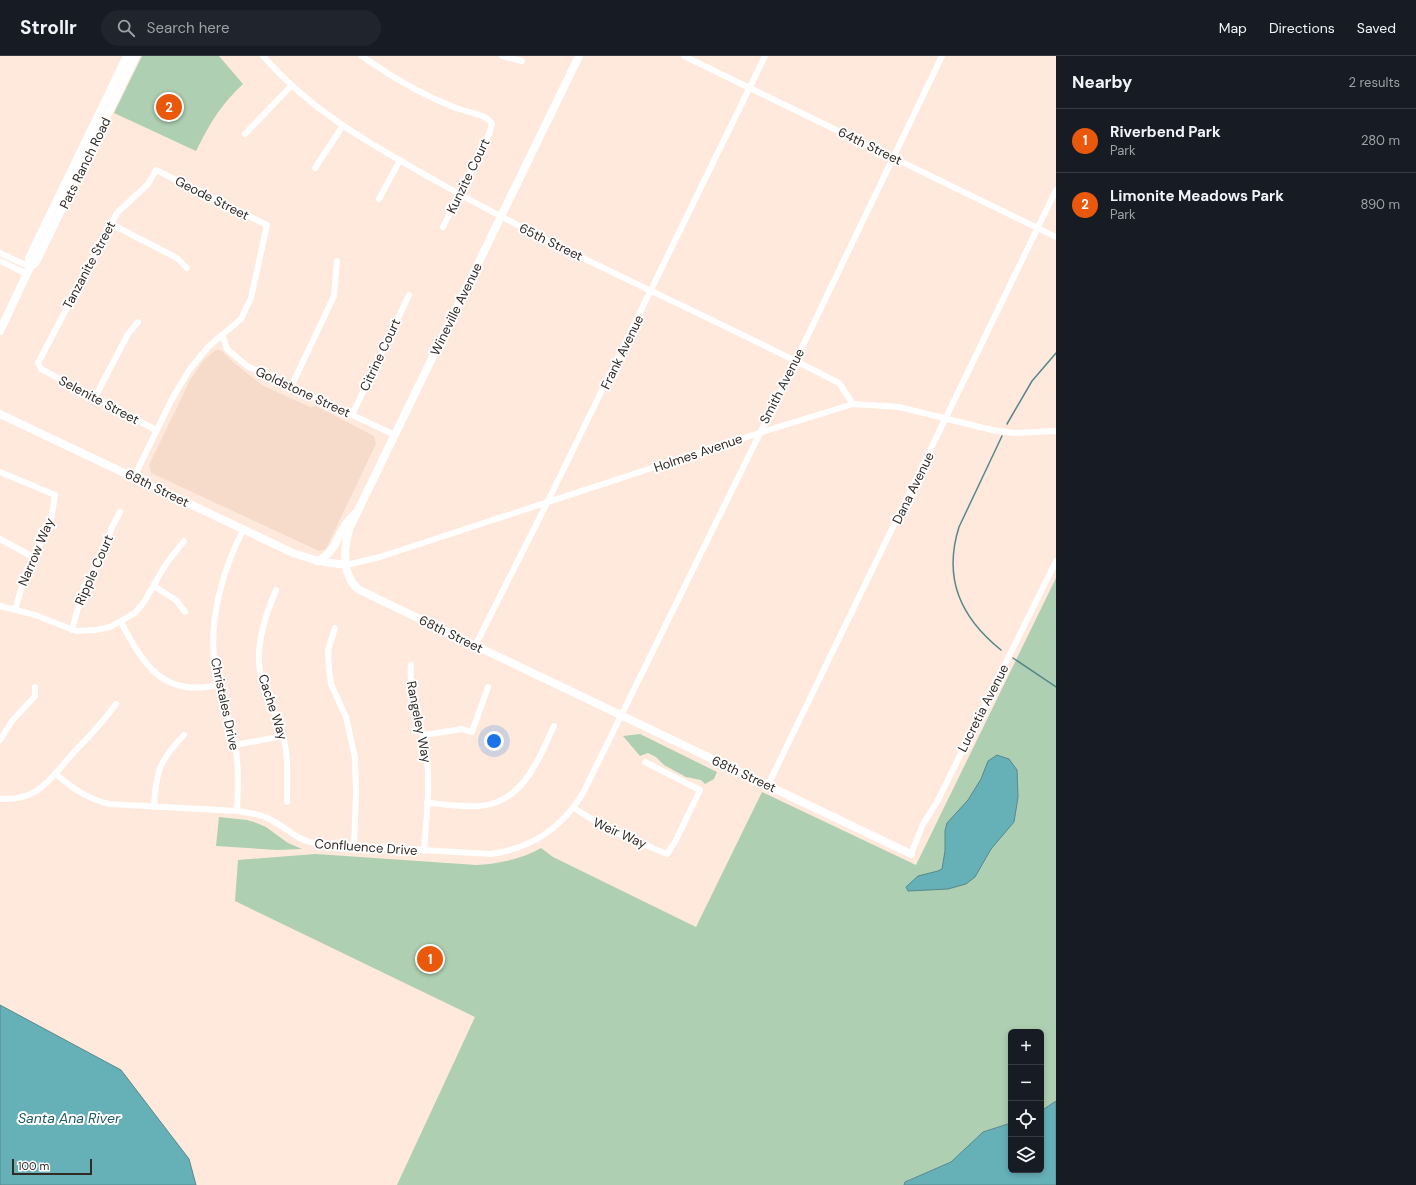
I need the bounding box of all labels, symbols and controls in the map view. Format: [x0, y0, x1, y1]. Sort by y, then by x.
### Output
search box [101, 10, 381, 46]
text: Strollr [20, 15, 77, 40]
icon: search [115, 17, 137, 39]
text: Search here [147, 18, 230, 38]
text: Map [1219, 19, 1247, 37]
text: Directions [1269, 19, 1335, 37]
text: Saved [1357, 19, 1396, 37]
text: Nearby [1072, 71, 1132, 93]
text: 2 results [1349, 74, 1400, 91]
pin: 2 [156, 92, 182, 122]
street label: Pats Ranch Road [55, 114, 115, 212]
text: Riverbend Park [1110, 122, 1221, 142]
street label: 64th Street [835, 123, 905, 169]
text: 1 [1083, 132, 1087, 149]
text: 280 m [1361, 132, 1400, 149]
street label: Kunzite Court [442, 136, 494, 216]
text: Park [1110, 142, 1136, 159]
street label: Geode Street [172, 172, 252, 224]
text: Limonite Meadows Park [1110, 186, 1284, 206]
text: 2 [1081, 196, 1089, 213]
text: 890 m [1360, 196, 1400, 213]
text: Park [1110, 206, 1136, 223]
street label: Tanzanite Street [59, 218, 119, 312]
street label: 65th Street [516, 219, 586, 265]
street label: Wineville Avenue [426, 260, 486, 358]
street label: Frank Avenue [597, 312, 647, 392]
street label: Citrine Court [356, 316, 404, 394]
street label: Smith Avenue [756, 345, 808, 427]
street label: Goldstone Street [253, 363, 353, 421]
street label: Selenite Street [56, 372, 142, 428]
street label: Holmes Avenue [651, 430, 745, 476]
street label: Dana Avenue [888, 449, 938, 527]
street label: 68th Street [122, 465, 192, 511]
street label: Narrow Way [14, 515, 58, 589]
street label: Ripple Court [71, 532, 117, 608]
street label: 68th Street [416, 611, 486, 657]
street label: Christales Drive [207, 656, 243, 752]
street label: Lucretia Avenue [954, 661, 1012, 755]
street label: Cache Way [254, 672, 292, 742]
street label: Rangeley Way [403, 680, 435, 764]
your location [484, 731, 504, 751]
street label: 68th Street [709, 752, 779, 796]
street label: Weir Way [591, 814, 649, 852]
street label: Confluence Drive [314, 835, 418, 859]
pin: 1 [417, 944, 443, 974]
map controls [1008, 1029, 1044, 1173]
button: + [1008, 1029, 1044, 1065]
button: − [1008, 1065, 1044, 1101]
button: locate [1008, 1101, 1044, 1137]
water label: Santa Ana River [18, 1109, 121, 1127]
button: layers [1008, 1137, 1044, 1173]
scale bar [12, 1157, 92, 1176]
text: 100 m [18, 1159, 49, 1173]

